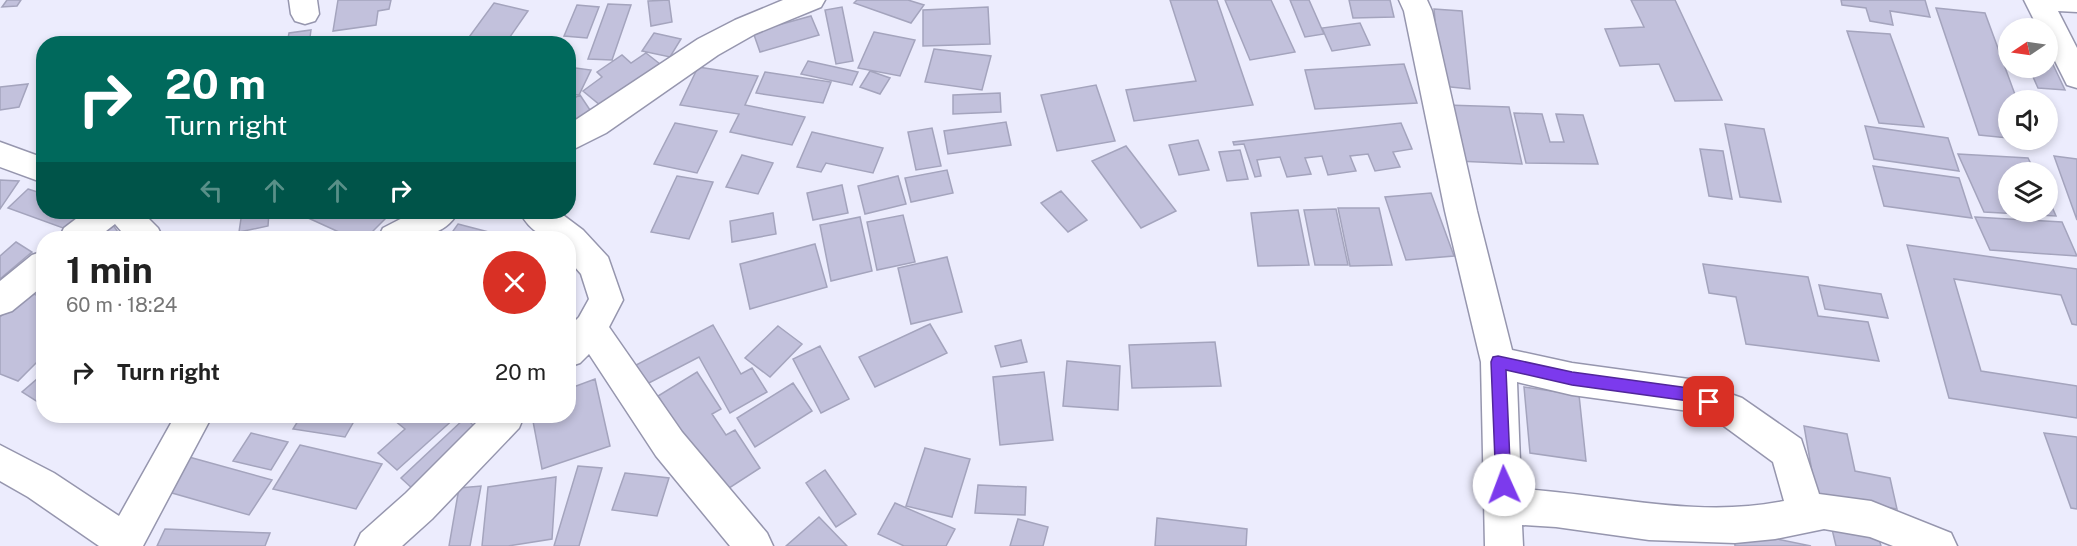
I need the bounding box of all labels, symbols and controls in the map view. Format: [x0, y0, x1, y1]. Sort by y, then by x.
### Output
north arrow [1998, 18, 2058, 78]
map controls [1998, 18, 2058, 222]
text: 20 m [165, 59, 266, 108]
icon: right [66, 60, 144, 138]
button: sound [1998, 90, 2058, 150]
text: Turn right [165, 109, 288, 141]
button: layers [1998, 162, 2058, 222]
icon: left [195, 174, 228, 207]
icon: ahead [258, 174, 291, 207]
icon: ahead [321, 174, 354, 207]
icon: right [384, 174, 417, 207]
text: 1 min [66, 249, 153, 291]
button: close [483, 251, 546, 314]
text: 60 m · 18:24 [66, 293, 177, 317]
icon: right [66, 356, 99, 389]
text: Turn right [117, 359, 220, 385]
text: 20 m [495, 359, 546, 385]
pin [1683, 376, 1734, 427]
icon: arrive [1692, 385, 1725, 418]
position arrow [1472, 453, 1536, 517]

